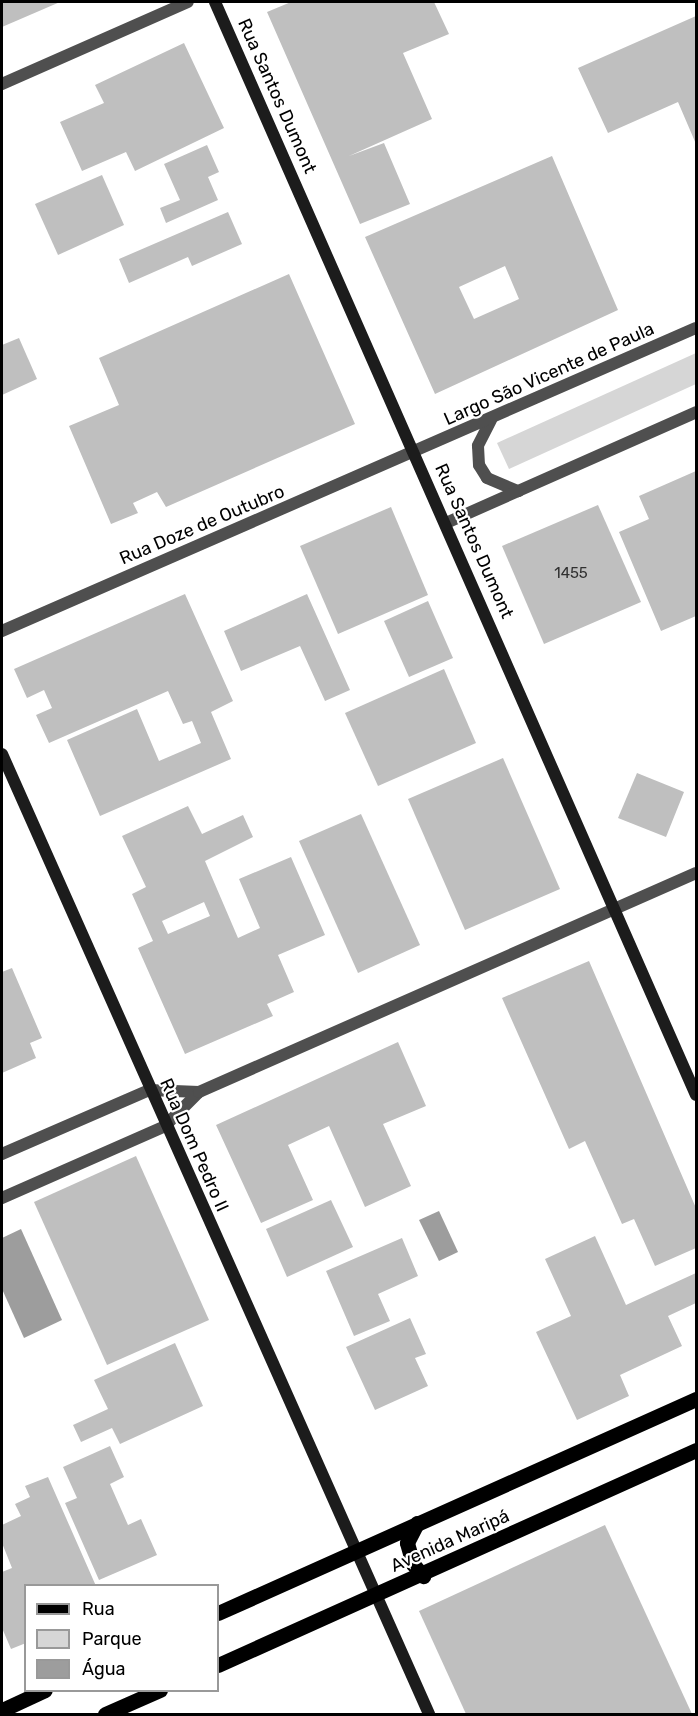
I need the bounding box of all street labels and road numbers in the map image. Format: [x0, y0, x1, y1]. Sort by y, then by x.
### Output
street label: Rua Santos Dumont [233, 15, 321, 177]
street label: Largo São Vicente de Paula [440, 318, 658, 430]
street label: Rua Santos Dumont [430, 460, 518, 622]
street label: Rua Doze de Outubro [116, 480, 288, 570]
street label: Rua Dom Pedro II [155, 1075, 233, 1215]
street label: Avenida Maripá [387, 1505, 513, 1577]

